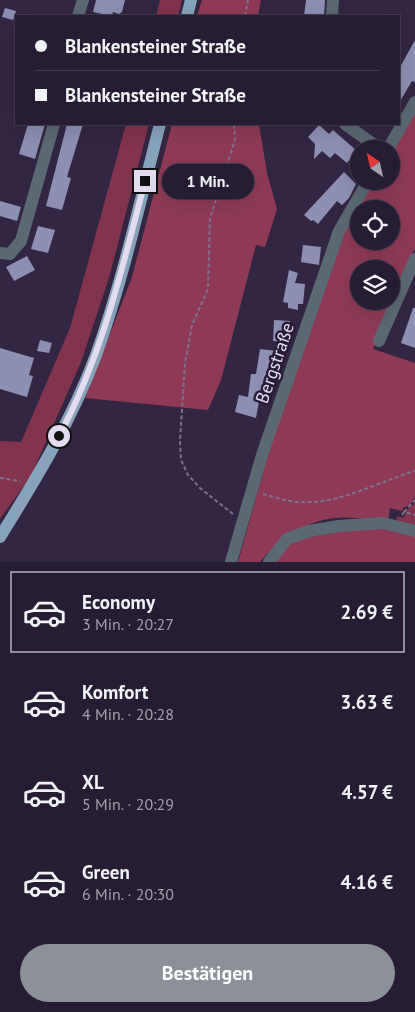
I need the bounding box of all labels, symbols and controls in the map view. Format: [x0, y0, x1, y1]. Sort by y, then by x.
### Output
text: Blankensteiner Straße [65, 34, 246, 58]
text: Blankensteiner Straße [65, 83, 246, 107]
north arrow [350, 140, 400, 190]
map controls [350, 140, 400, 310]
callout: 1 Min. [162, 164, 255, 198]
route end [134, 170, 156, 192]
text: 1 Min. [187, 171, 229, 191]
button: locate [350, 200, 400, 250]
button: layers [350, 260, 400, 310]
street label: Bergstraße [250, 319, 299, 406]
route start [48, 425, 70, 447]
icon: car [22, 590, 67, 635]
text: Economy [82, 590, 155, 614]
text: 2.69 € [340, 600, 393, 624]
text: 3 Min. · 20:27 [82, 614, 174, 634]
icon: car [22, 680, 67, 725]
text: Komfort [82, 680, 148, 704]
text: 3.63 € [340, 690, 393, 714]
text: 4 Min. · 20:28 [82, 704, 174, 724]
icon: car [22, 770, 67, 815]
text: XL [82, 770, 104, 794]
text: 4.57 € [341, 780, 393, 804]
text: 5 Min. · 20:29 [82, 794, 174, 814]
icon: car [22, 860, 67, 905]
text: Green [82, 860, 130, 884]
text: 4.16 € [340, 870, 393, 894]
text: 6 Min. · 20:30 [82, 884, 174, 904]
button: Bestätigen [20, 944, 395, 1002]

